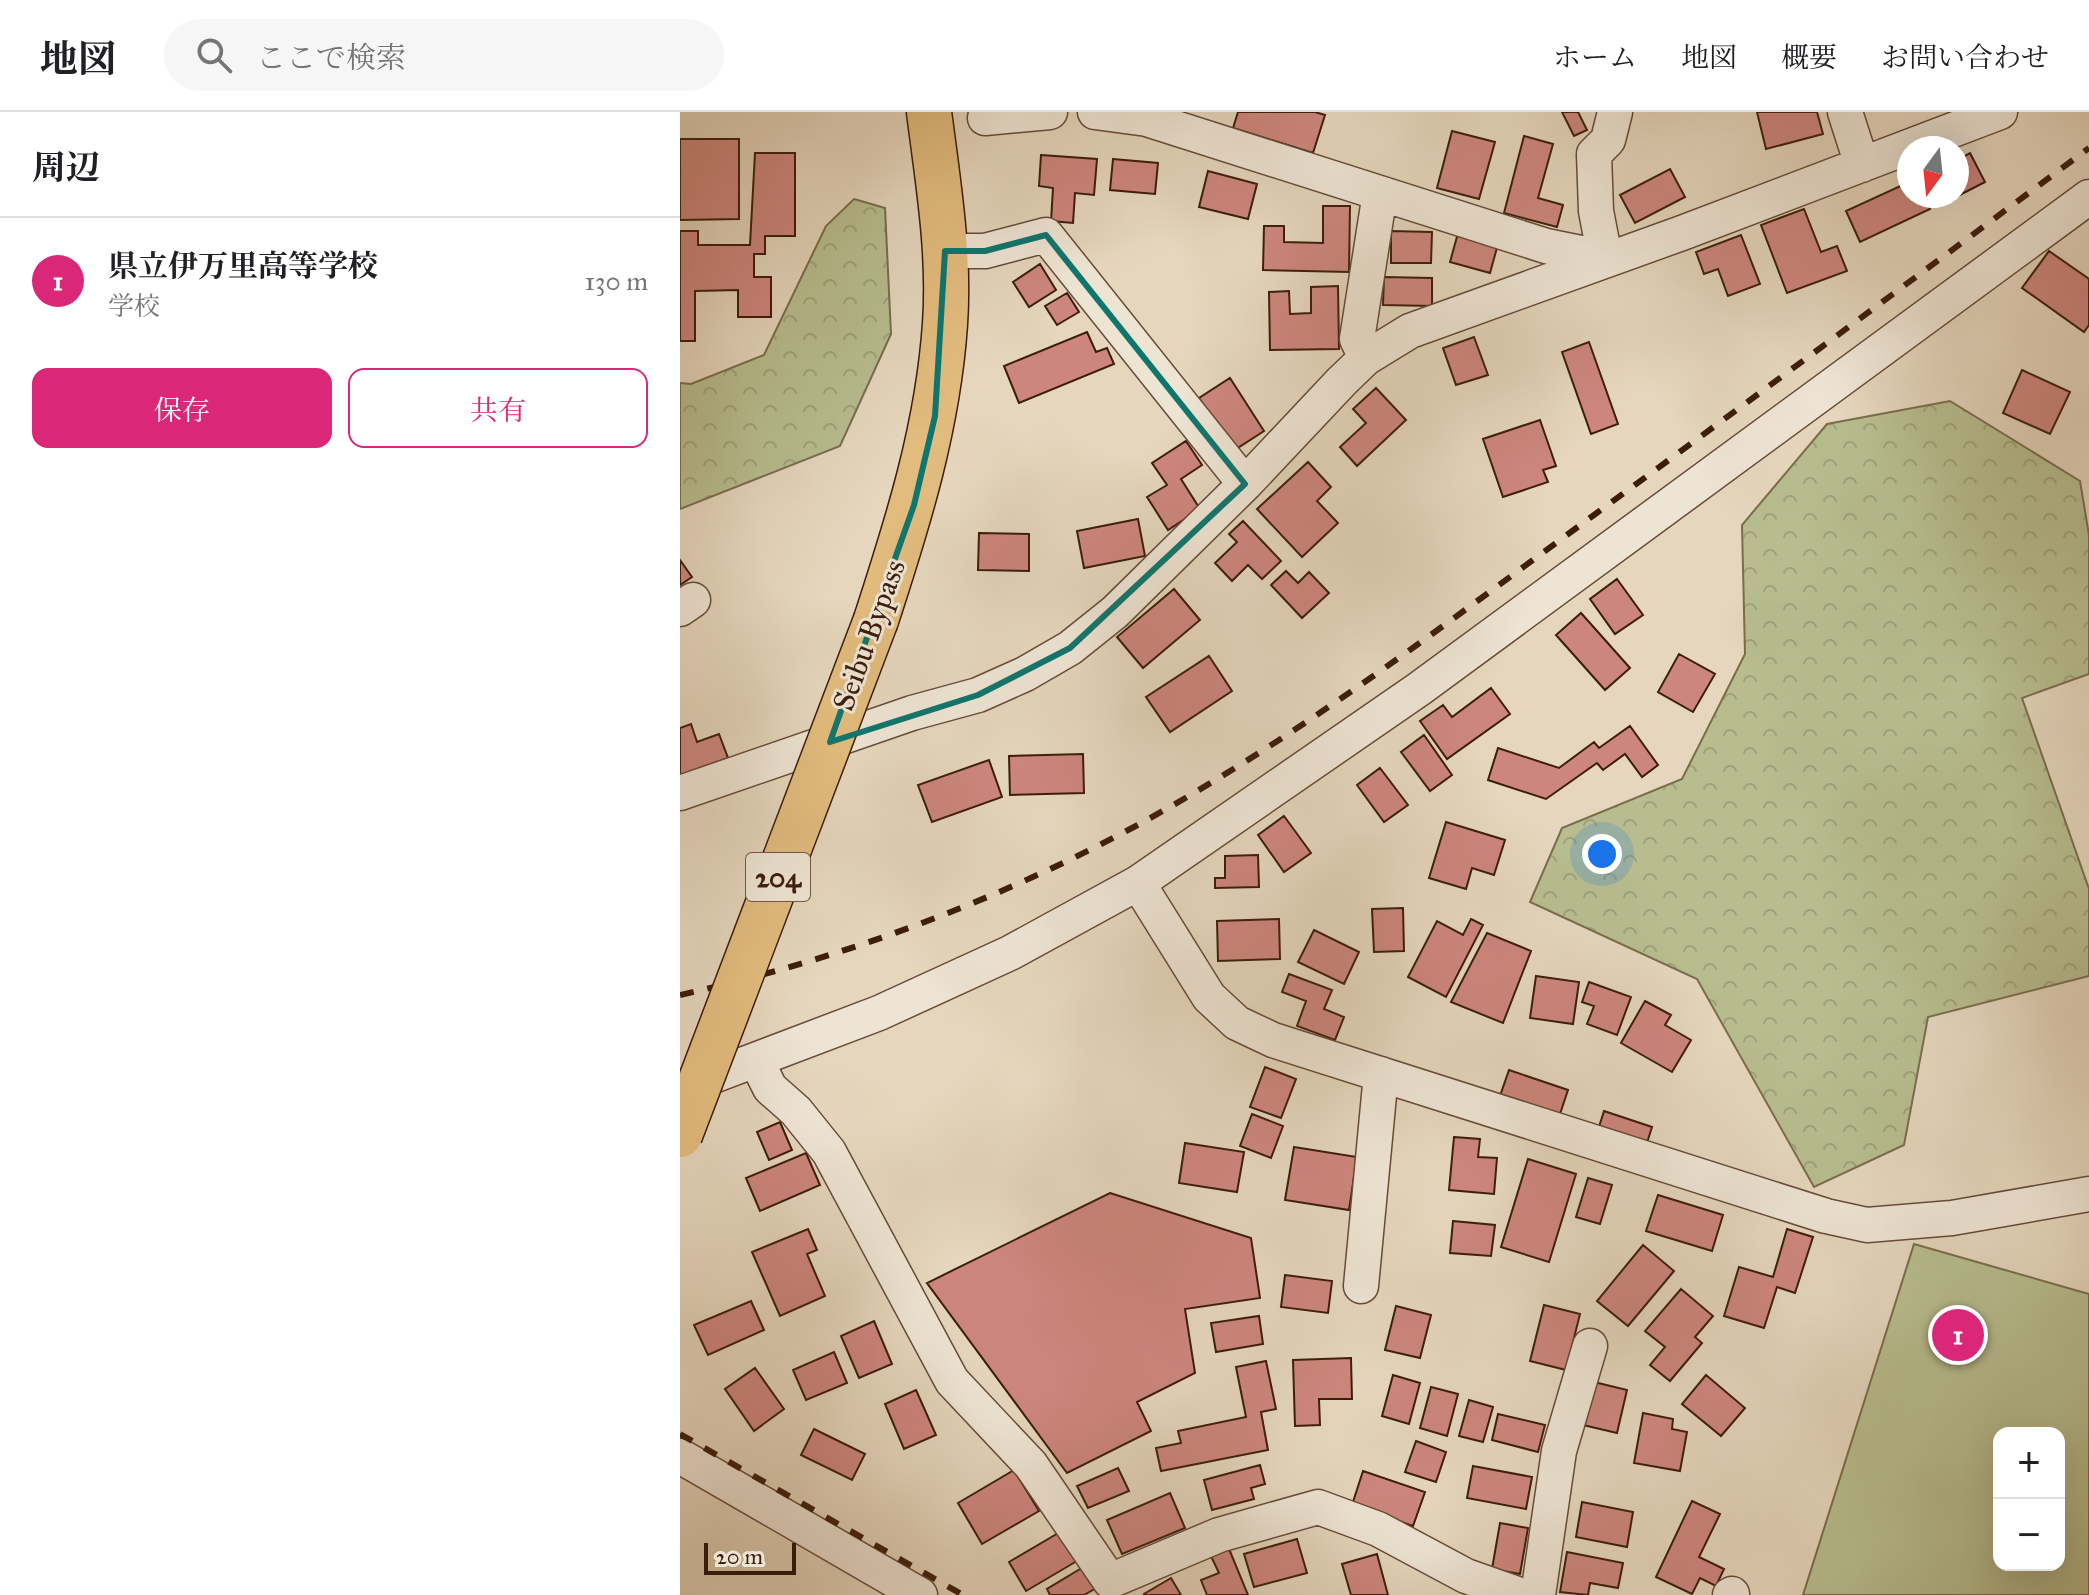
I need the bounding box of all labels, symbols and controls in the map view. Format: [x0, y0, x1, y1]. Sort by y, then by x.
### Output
search box [164, 19, 724, 91]
icon: search [192, 33, 236, 77]
text: 地図 [40, 36, 116, 82]
text: ここで検索 [256, 40, 406, 76]
text: ホーム [1553, 40, 1637, 75]
text: 地図 [1681, 40, 1737, 75]
text: 概要 [1781, 40, 1837, 75]
text: お問い合わせ [1881, 40, 2049, 75]
north arrow [1897, 136, 1969, 208]
text: 周辺 [32, 147, 100, 188]
text: 県立伊万里高等学校 [108, 248, 378, 284]
text: 1 [53, 265, 63, 297]
text: 130 m [585, 265, 648, 297]
text: 学校 [108, 290, 160, 322]
button: 保存 [32, 368, 332, 448]
button: 共有 [348, 368, 648, 448]
street label: Seibu Bypass [825, 555, 913, 715]
your location [1582, 834, 1622, 874]
road number: 204 [746, 853, 810, 901]
pin: 1 [1932, 1305, 1984, 1365]
map controls [1993, 1427, 2065, 1571]
button: + [1993, 1427, 2065, 1499]
button: − [1993, 1499, 2065, 1571]
scale bar [704, 1539, 796, 1575]
text: 20 m [716, 1543, 763, 1570]

